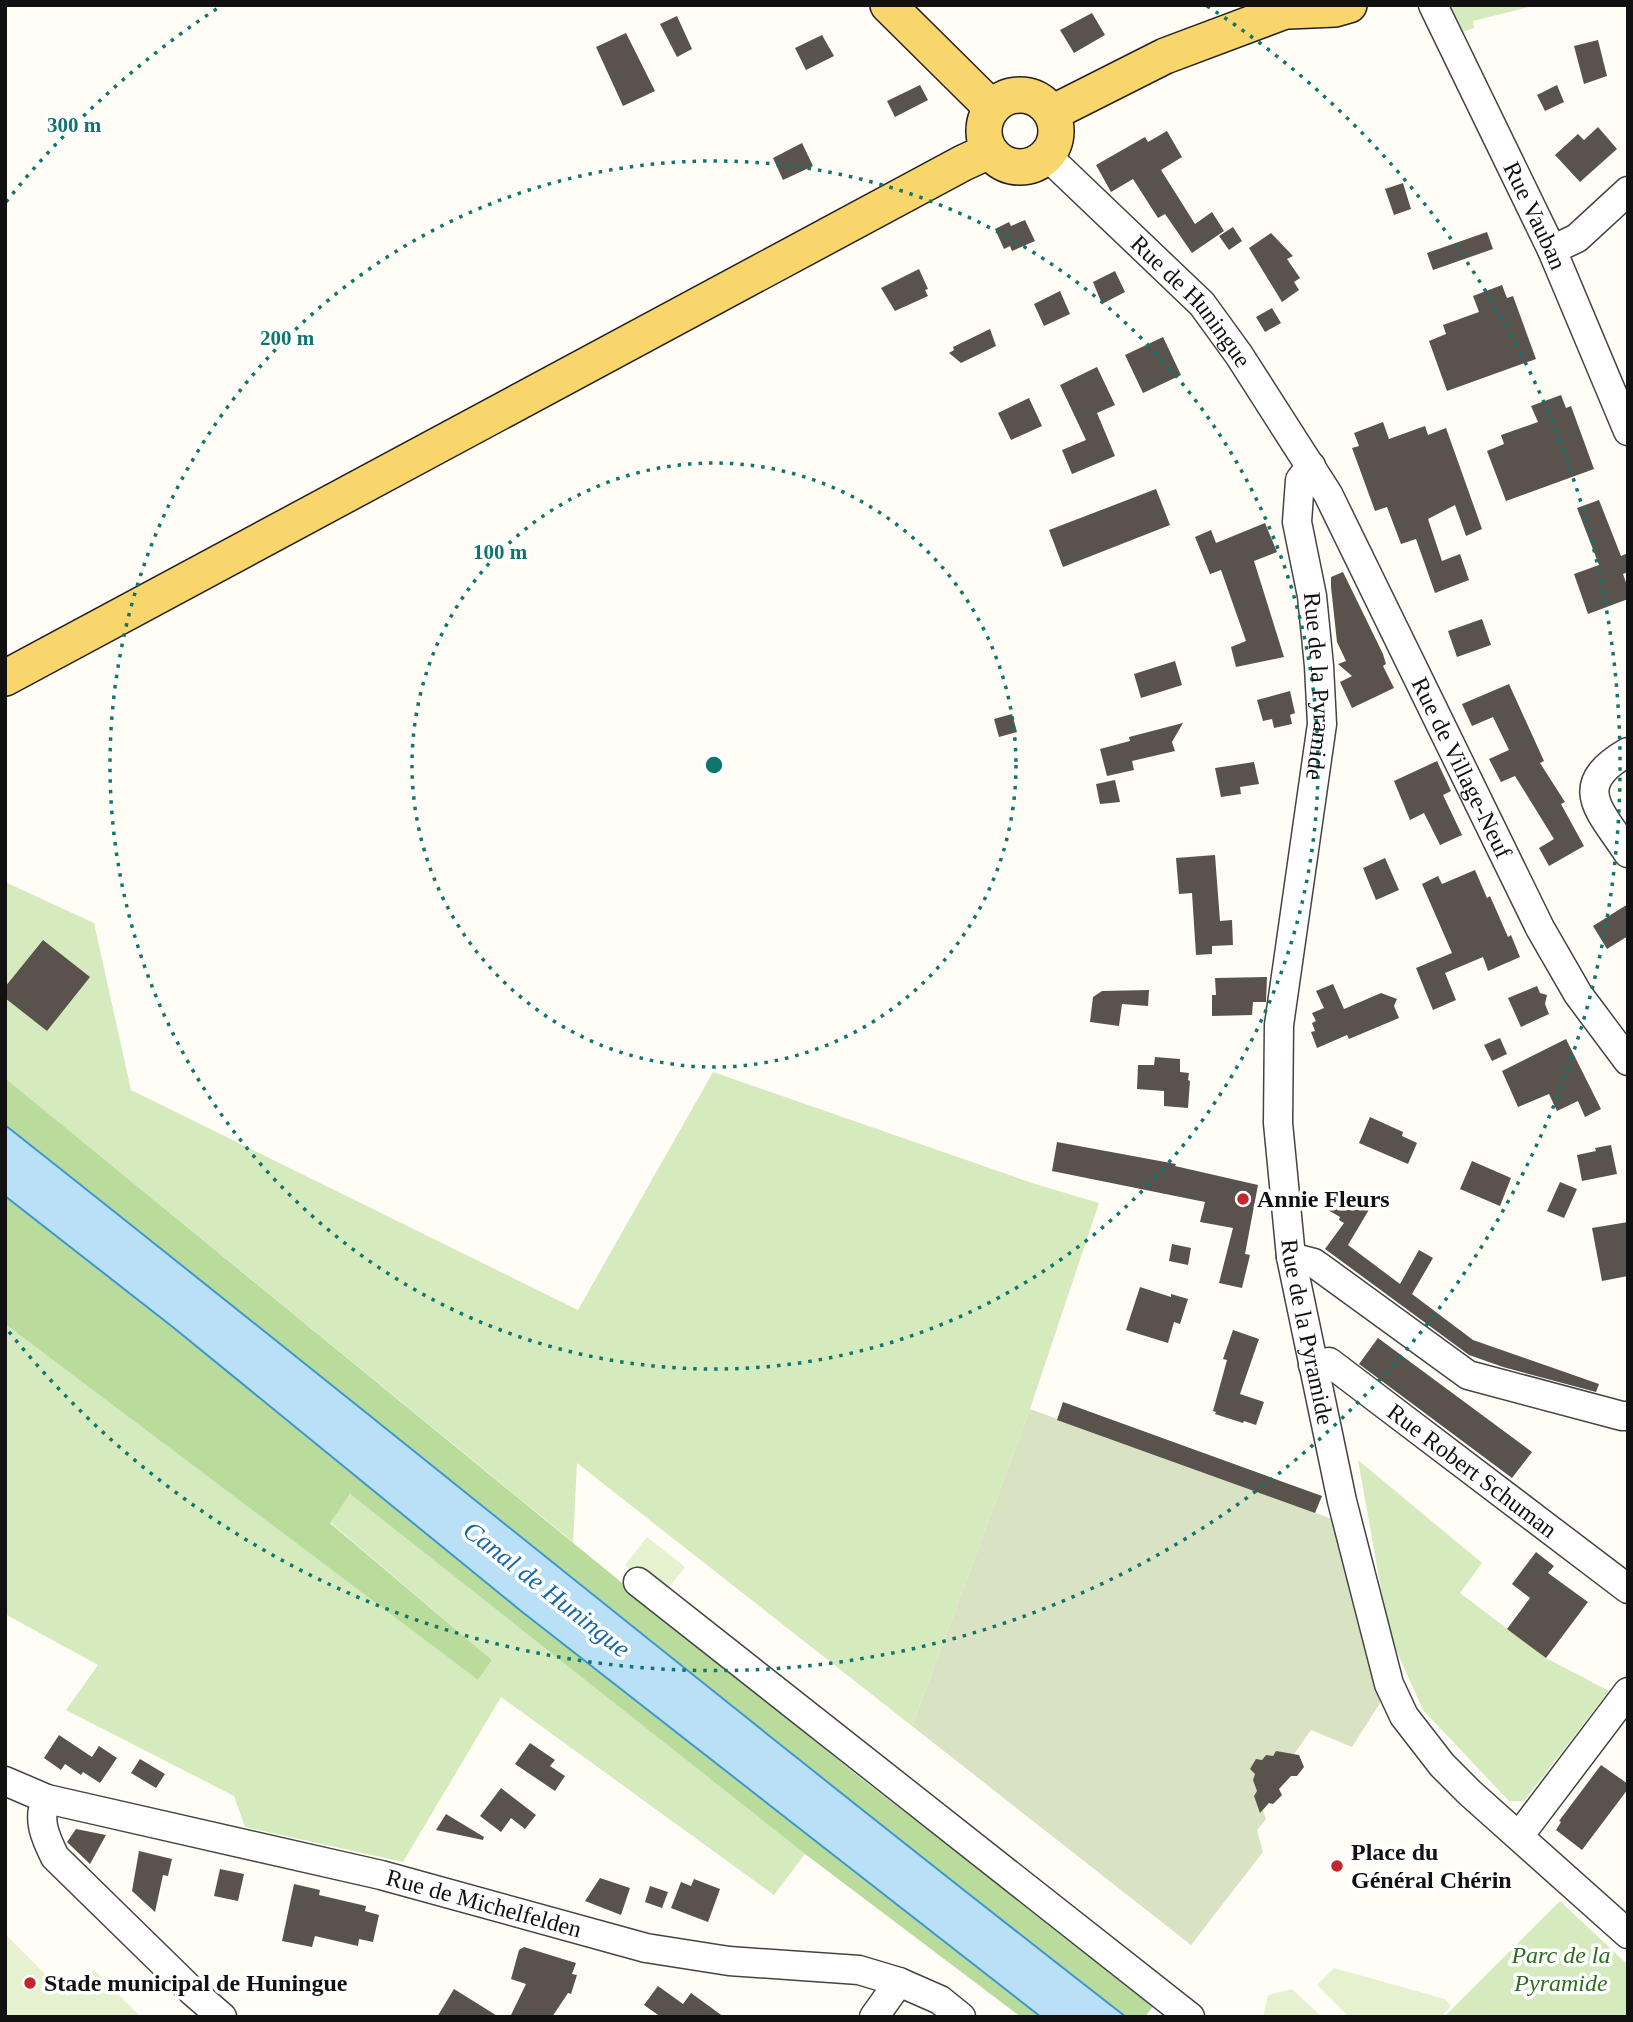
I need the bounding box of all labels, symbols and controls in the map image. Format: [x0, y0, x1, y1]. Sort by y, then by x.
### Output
text: 300 m [47, 113, 102, 137]
street label: Rue Vauban [1498, 158, 1572, 273]
street label: Rue de Huningue [1126, 230, 1256, 372]
text: 200 m [260, 326, 315, 350]
text: 100 m [473, 540, 528, 564]
street label: Rue de la Pyramide [1299, 591, 1335, 782]
street label: Rue de Village-Neuf [1407, 673, 1517, 862]
centre of rings [702, 753, 726, 777]
place label: Annie Fleurs [1257, 1186, 1390, 1212]
marker: Annie Fleurs [1235, 1191, 1251, 1207]
street label: Rue de la Pyramide [1276, 1238, 1339, 1427]
street label: Rue Robert Schuman [1383, 1398, 1562, 1543]
water label: Canal de Huningue [458, 1515, 636, 1664]
place label: Place du Général Chérin [1351, 1839, 1512, 1893]
marker: Place du Général Chérin [1329, 1858, 1345, 1874]
street label: Rue de Michelfelden [383, 1864, 584, 1943]
park label: Parc de la Pyramide [1510, 1942, 1611, 1996]
place label: Stade municipal de Huningue [44, 1970, 348, 1996]
marker: Stade municipal de Huningue [22, 1975, 38, 1991]

